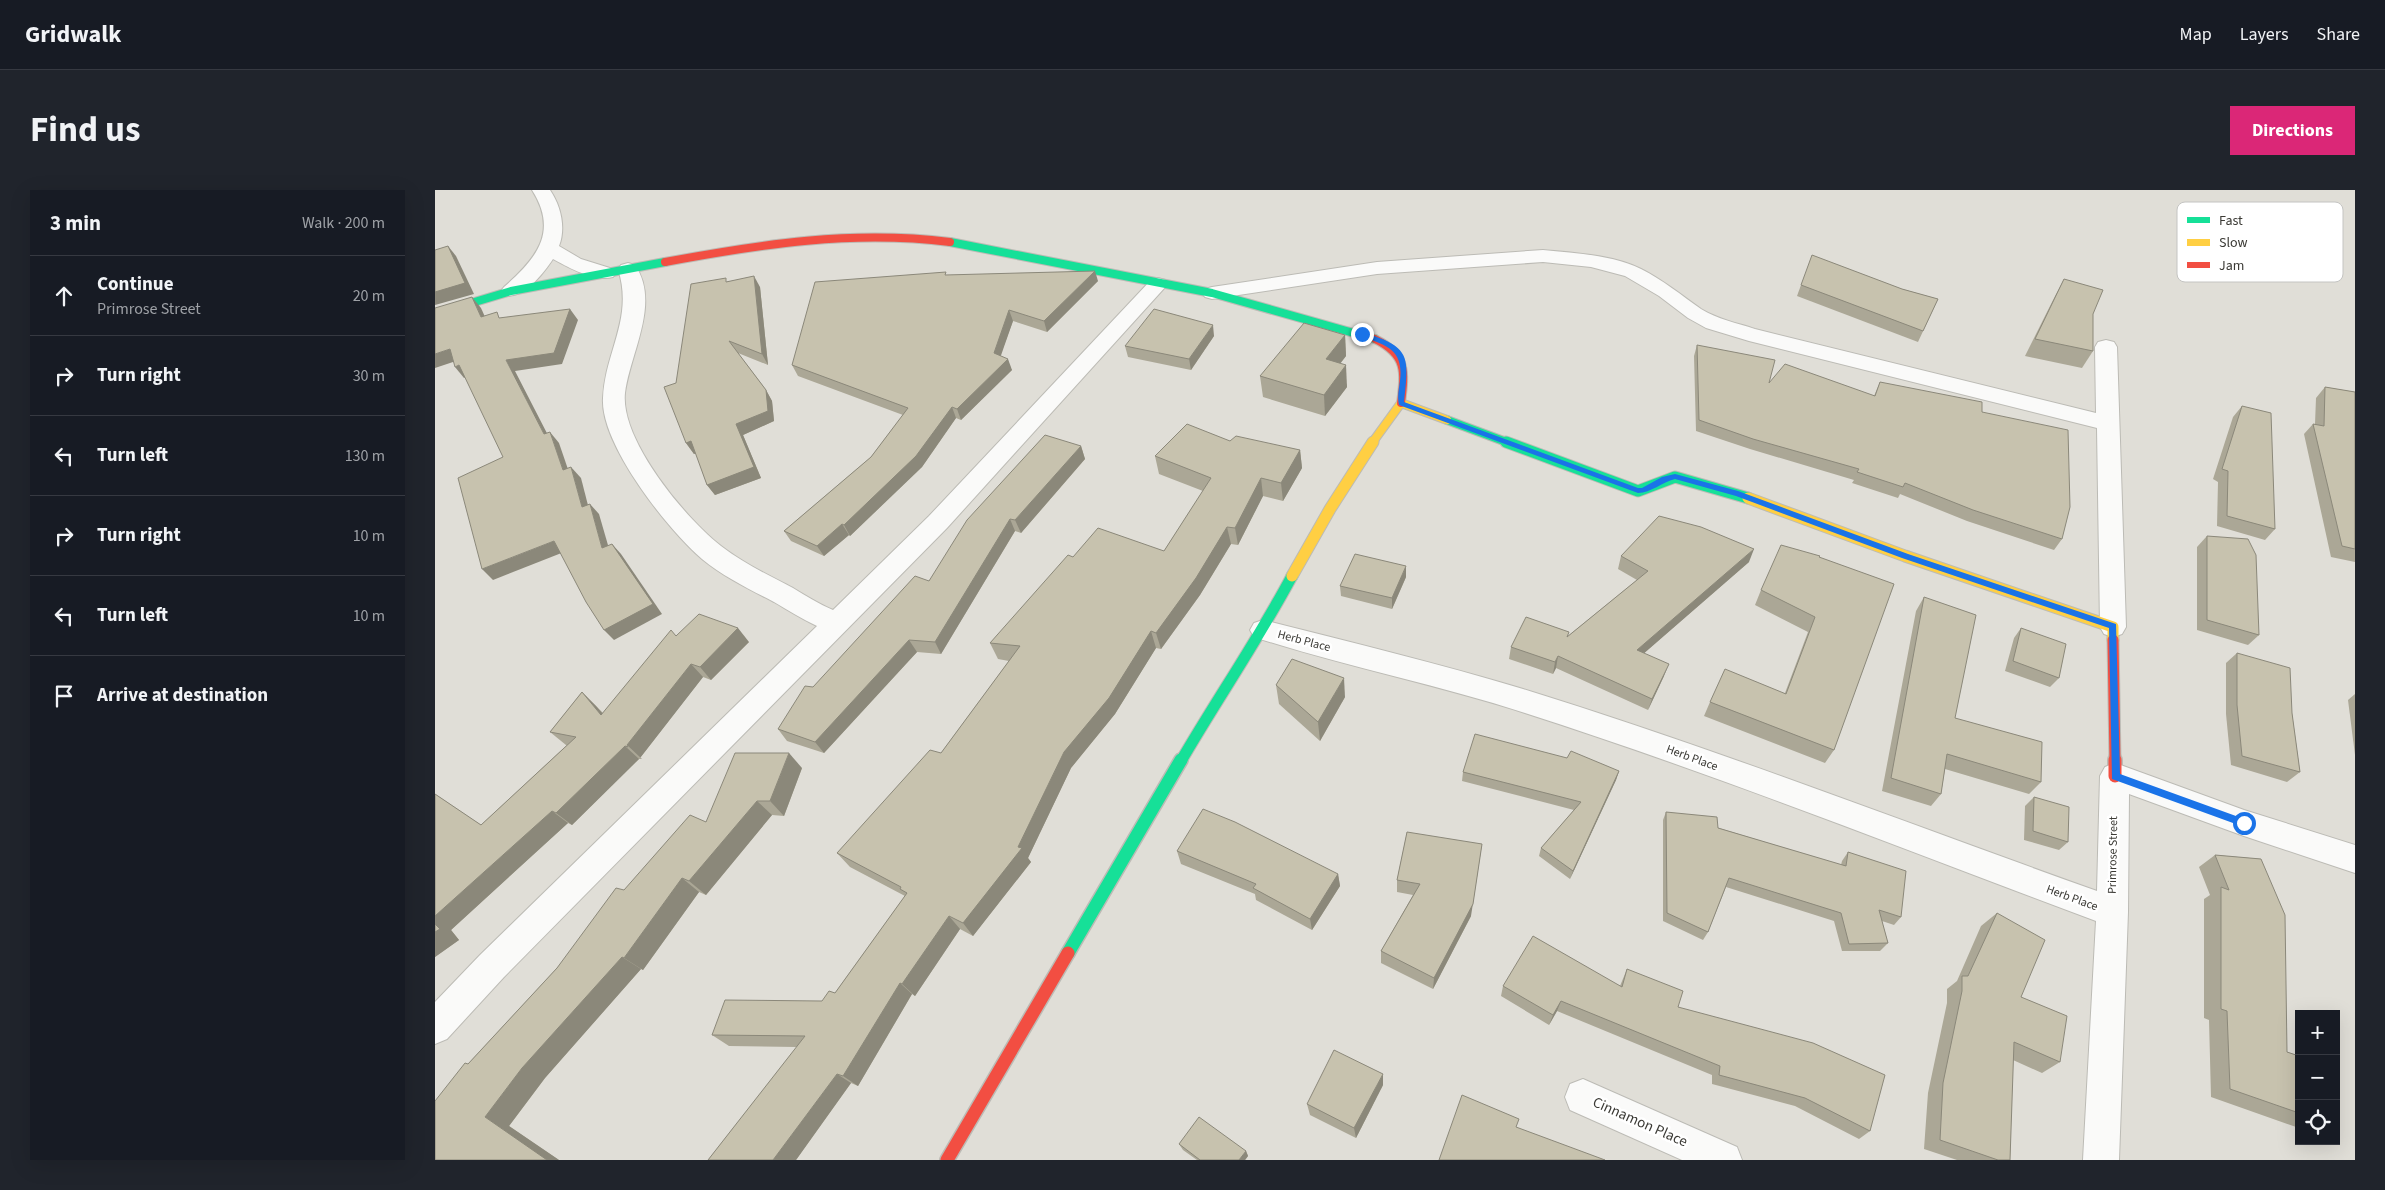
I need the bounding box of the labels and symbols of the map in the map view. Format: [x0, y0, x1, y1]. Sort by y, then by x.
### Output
legend [2177, 202, 2343, 282]
text: Fast [2219, 211, 2243, 231]
text: Slow [2219, 233, 2248, 253]
text: Jam [2219, 256, 2244, 276]
route end [1351, 323, 1374, 346]
street label: Herb Place [1276, 626, 1332, 656]
street label: Herb Place [1664, 741, 1720, 775]
route start [2233, 812, 2256, 835]
street label: Primrose Street [2104, 816, 2122, 894]
street label: Herb Place [2044, 881, 2100, 915]
street label: Cinnamon Place [1589, 1092, 1691, 1152]

